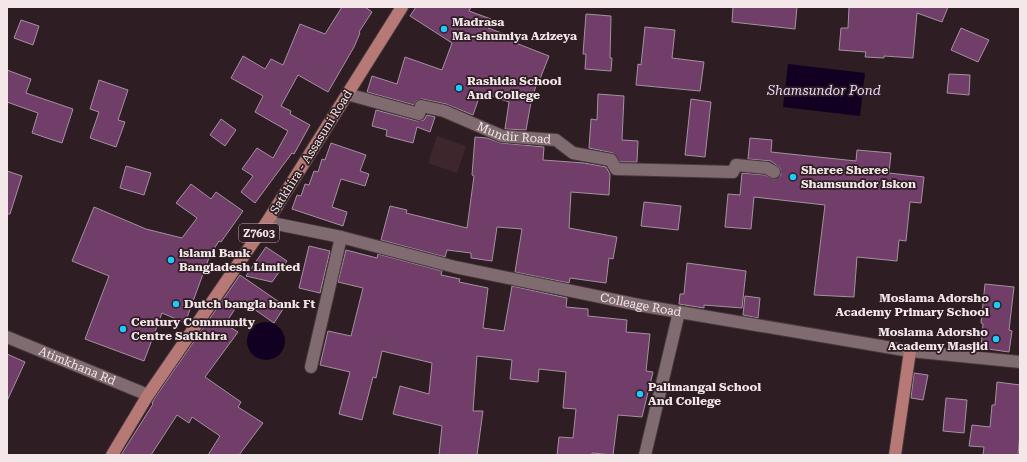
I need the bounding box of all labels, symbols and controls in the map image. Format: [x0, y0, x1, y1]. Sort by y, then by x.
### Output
place label: Madrasa Ma-shumiya Azizeya [452, 15, 577, 43]
marker: Madrasa Ma-shumiya Azizeya [439, 24, 449, 34]
place label: Rashida School And College [467, 74, 562, 102]
marker: Rashida School And College [454, 83, 464, 93]
water label: Shamsundor Pond [766, 83, 881, 98]
street label: Satkhira - Assasuni Road [267, 87, 355, 217]
street label: Mundir Road [475, 119, 552, 147]
place label: Sheree Sheree Shamsundor Iskon [801, 163, 916, 191]
marker: Sheree Sheree Shamsundor Iskon [788, 172, 798, 182]
road number: Z7603 [239, 224, 279, 242]
place label: islami Bank Bangladesh Limited [179, 246, 300, 274]
marker: islami Bank Bangladesh Limited [166, 255, 176, 265]
street label: Colleage Road [599, 290, 683, 319]
place label: Moslama Adorsho Academy Primary School [835, 291, 989, 319]
place label: Dutch bangla bank Ft [184, 297, 316, 311]
marker: Dutch bangla bank Ft [171, 299, 181, 309]
marker: Moslama Adorsho Academy Primary School [992, 300, 1002, 310]
place label: Century Community Centre Satkhira [131, 315, 256, 343]
marker: Century Community Centre Satkhira [118, 324, 128, 334]
place label: Moslama Adorsho Academy Masjid [878, 325, 988, 353]
marker: Moslama Adorsho Academy Masjid [991, 334, 1001, 344]
street label: Atimkhana Rd [37, 344, 118, 388]
place label: Palimangal School And College [648, 380, 761, 408]
marker: Palimangal School And College [635, 389, 645, 399]

